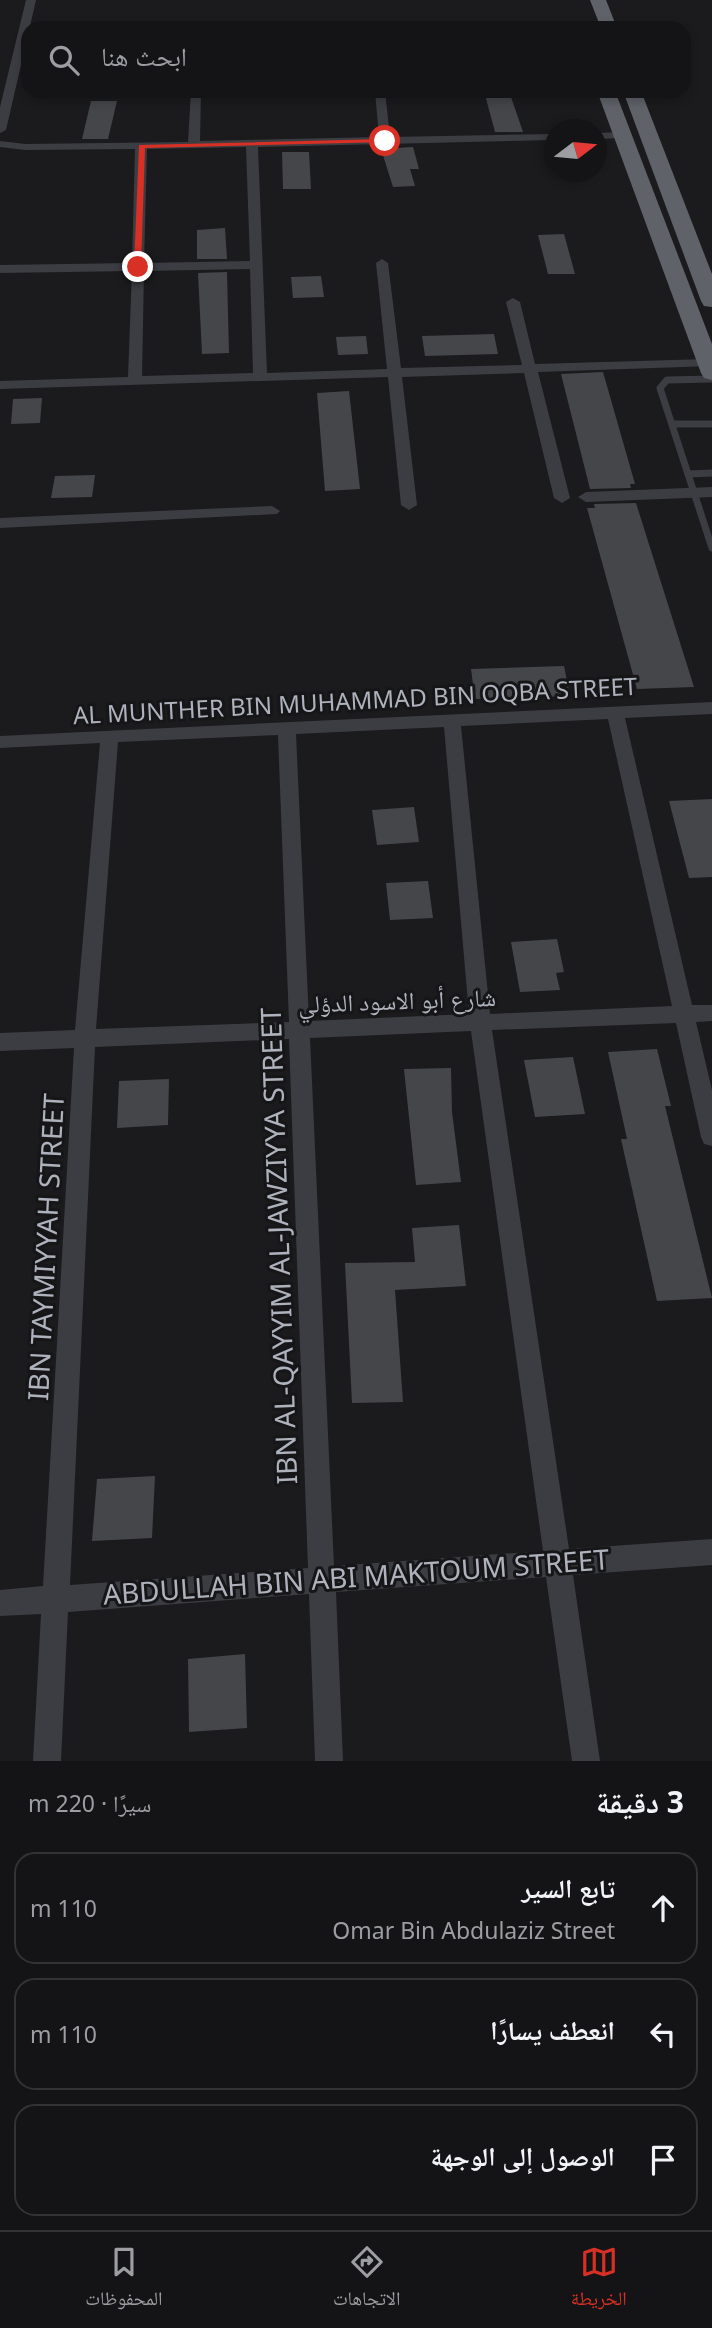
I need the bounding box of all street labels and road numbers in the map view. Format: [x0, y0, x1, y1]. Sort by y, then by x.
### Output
street label: AL MUNTHER BIN MUHAMMAD BIN OQBA STREET [72, 669, 639, 731]
street label: شارع أبو الاسود الدؤلي [297, 980, 497, 1024]
street label: IBN AL-QAYYIM AL-JAWZIYYA STREET [251, 1007, 305, 1485]
street label: IBN TAYMIYYAH STREET [18, 1092, 72, 1402]
street label: ABDULLAH BIN ABI MAKTOUM STREET [102, 1539, 611, 1613]

